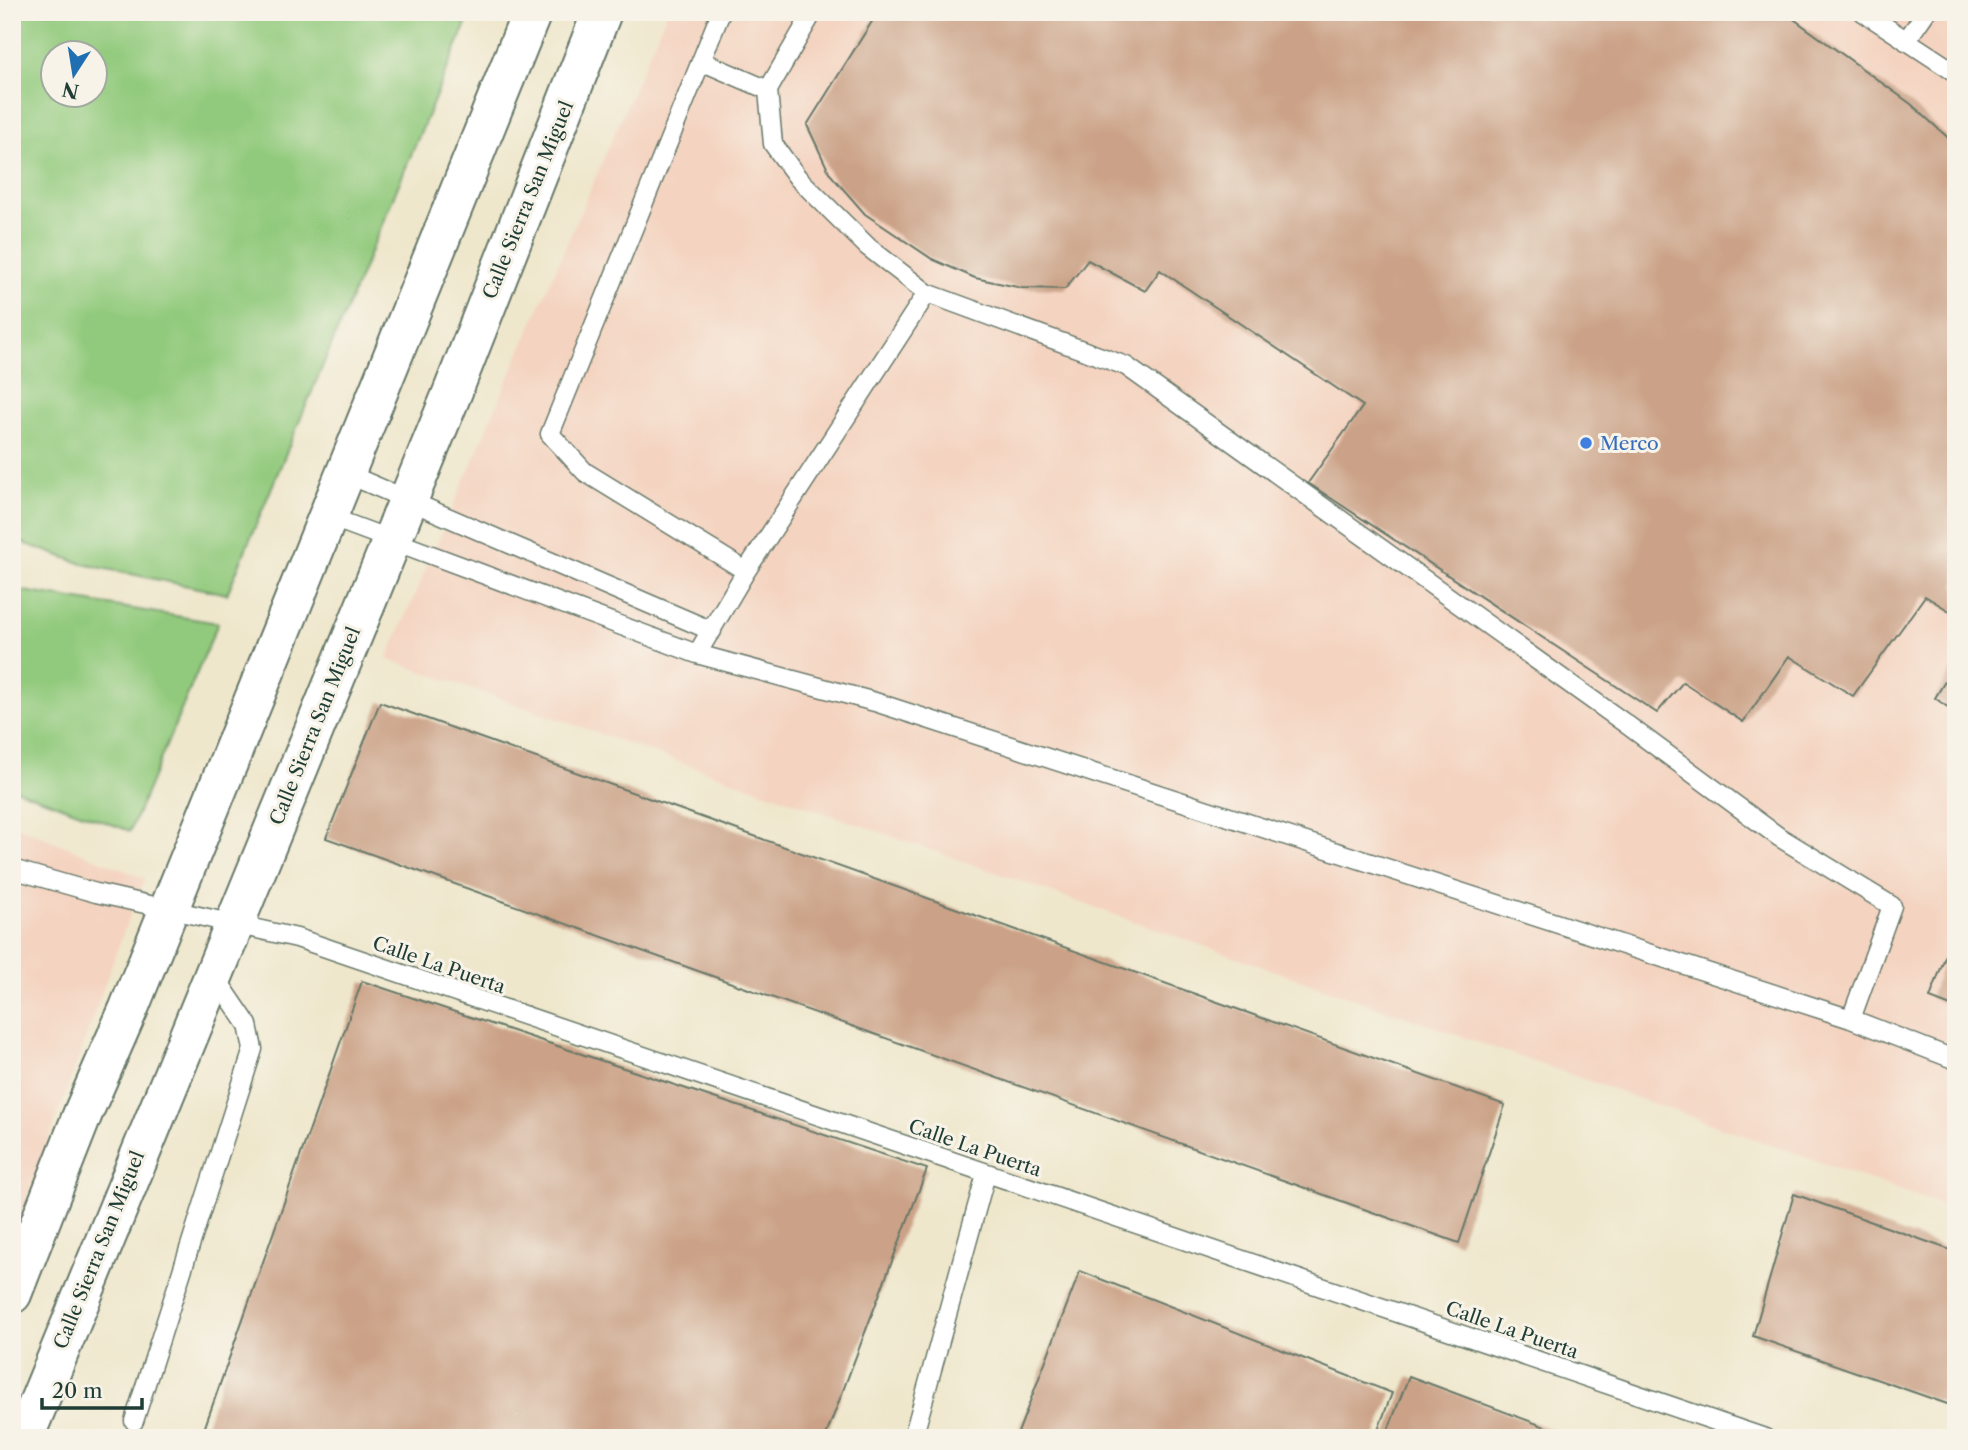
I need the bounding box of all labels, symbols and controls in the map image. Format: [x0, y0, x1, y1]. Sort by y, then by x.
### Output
north arrow [38, 38, 108, 108]
text: N [60, 77, 81, 103]
street label: Calle Sierra San Miguel [478, 97, 578, 302]
place label: Merco [1600, 432, 1659, 455]
marker: Merco [1578, 435, 1594, 451]
street label: Calle Sierra San Miguel [265, 623, 365, 828]
street label: Calle La Puerta [370, 932, 508, 998]
street label: Calle La Puerta [906, 1115, 1044, 1181]
street label: Calle Sierra San Miguel [49, 1147, 149, 1352]
street label: Calle La Puerta [1443, 1297, 1581, 1363]
scale bar [42, 1366, 142, 1410]
text: 20 m [52, 1378, 103, 1403]

